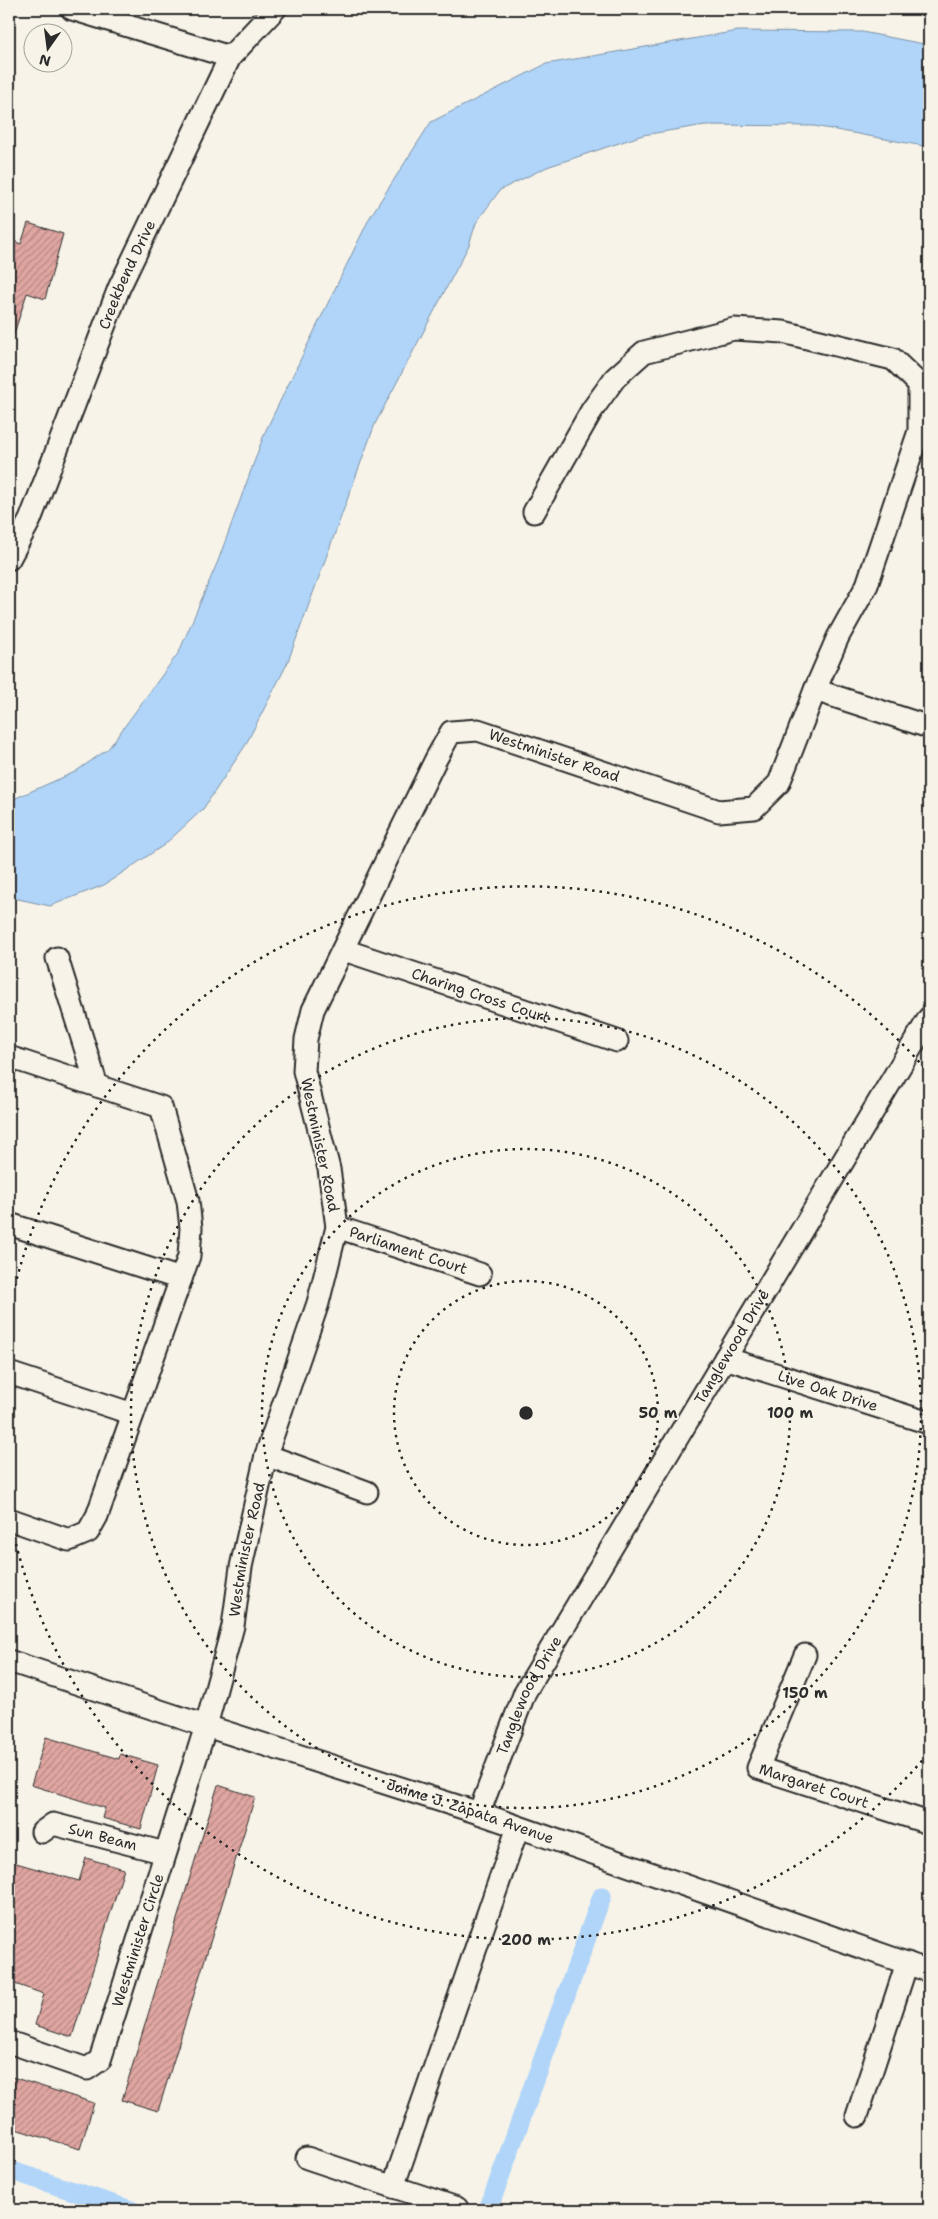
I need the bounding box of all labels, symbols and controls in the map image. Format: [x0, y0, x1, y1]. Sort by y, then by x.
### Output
north arrow [22, 22, 72, 72]
text: N [37, 51, 52, 71]
street label: Creekbend Drive [94, 217, 160, 332]
street label: Westminister Road [486, 724, 623, 787]
street label: Charing Cross Court [409, 963, 552, 1028]
street label: Westminister Road [296, 1076, 344, 1214]
street label: Parliament Court [347, 1222, 470, 1279]
street label: Tanglewood Drive [690, 1286, 774, 1408]
street label: Live Oak Drive [775, 1365, 881, 1416]
text: 50 m [639, 1403, 678, 1423]
text: 100 m [767, 1403, 813, 1423]
centre of rings [517, 1404, 535, 1422]
street label: Westminister Road [224, 1480, 270, 1618]
street label: Tanglewood Drive [492, 1632, 566, 1758]
text: 150 m [782, 1683, 828, 1703]
street label: Margaret Court [756, 1759, 871, 1813]
street label: Jaime J. Zapata Avenue [384, 1774, 557, 1849]
street label: Sun Beam [66, 1818, 139, 1855]
street label: Westminister Circle [107, 1871, 169, 2009]
text: 200 m [501, 1930, 551, 1950]

